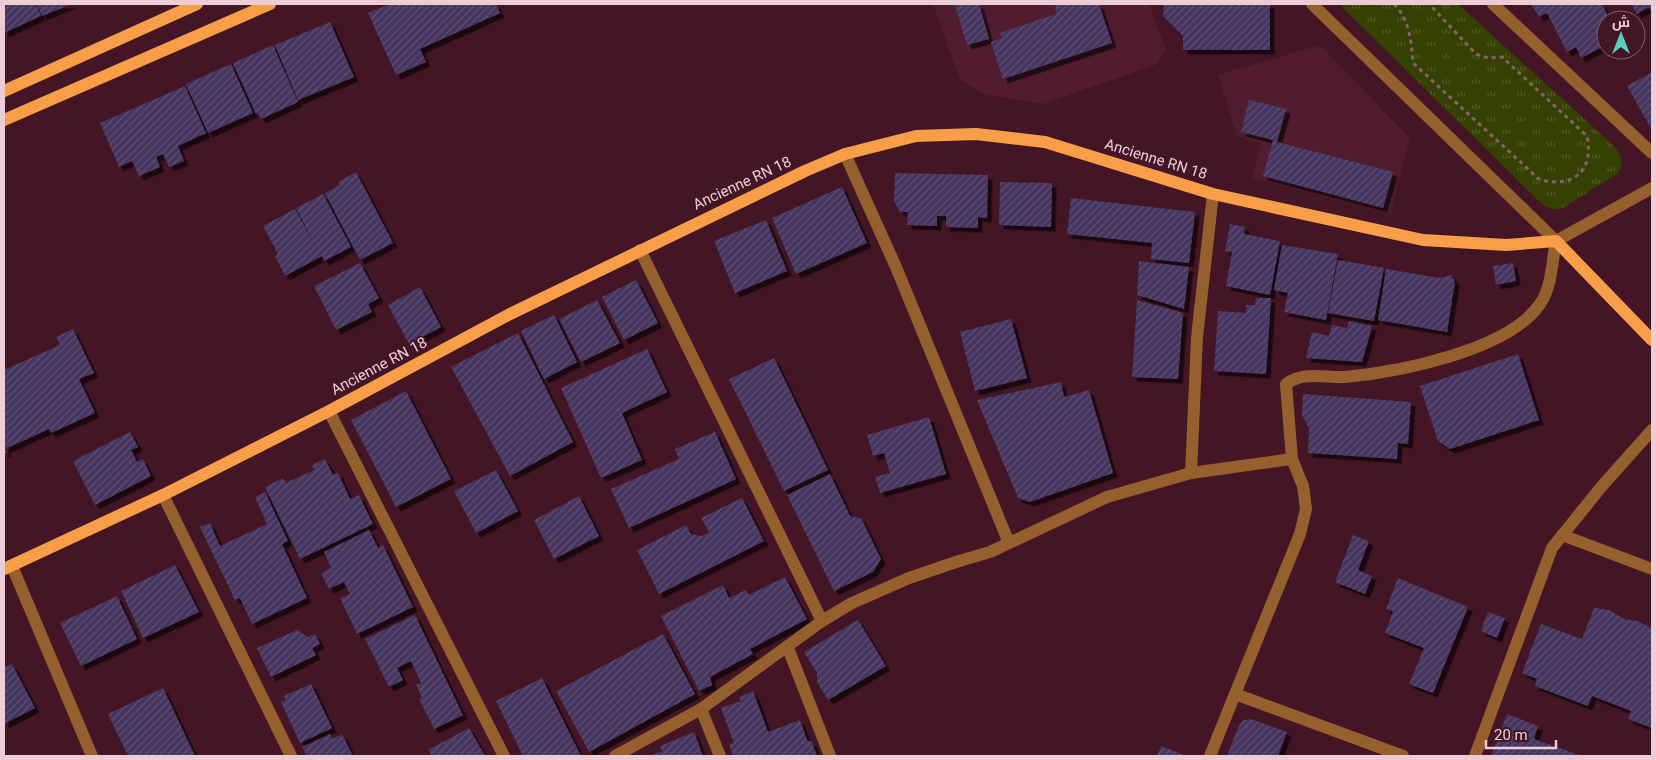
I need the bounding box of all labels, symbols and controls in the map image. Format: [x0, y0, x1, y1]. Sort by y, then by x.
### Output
north arrow [1596, 10, 1646, 60]
text: ش [1612, 14, 1630, 31]
street label: Ancienne RN 18 [1103, 135, 1209, 183]
street label: Ancienne RN 18 [690, 152, 794, 214]
street label: Ancienne RN 18 [328, 333, 430, 399]
scale bar [1486, 718, 1556, 750]
text: 20 m [1494, 726, 1528, 744]

